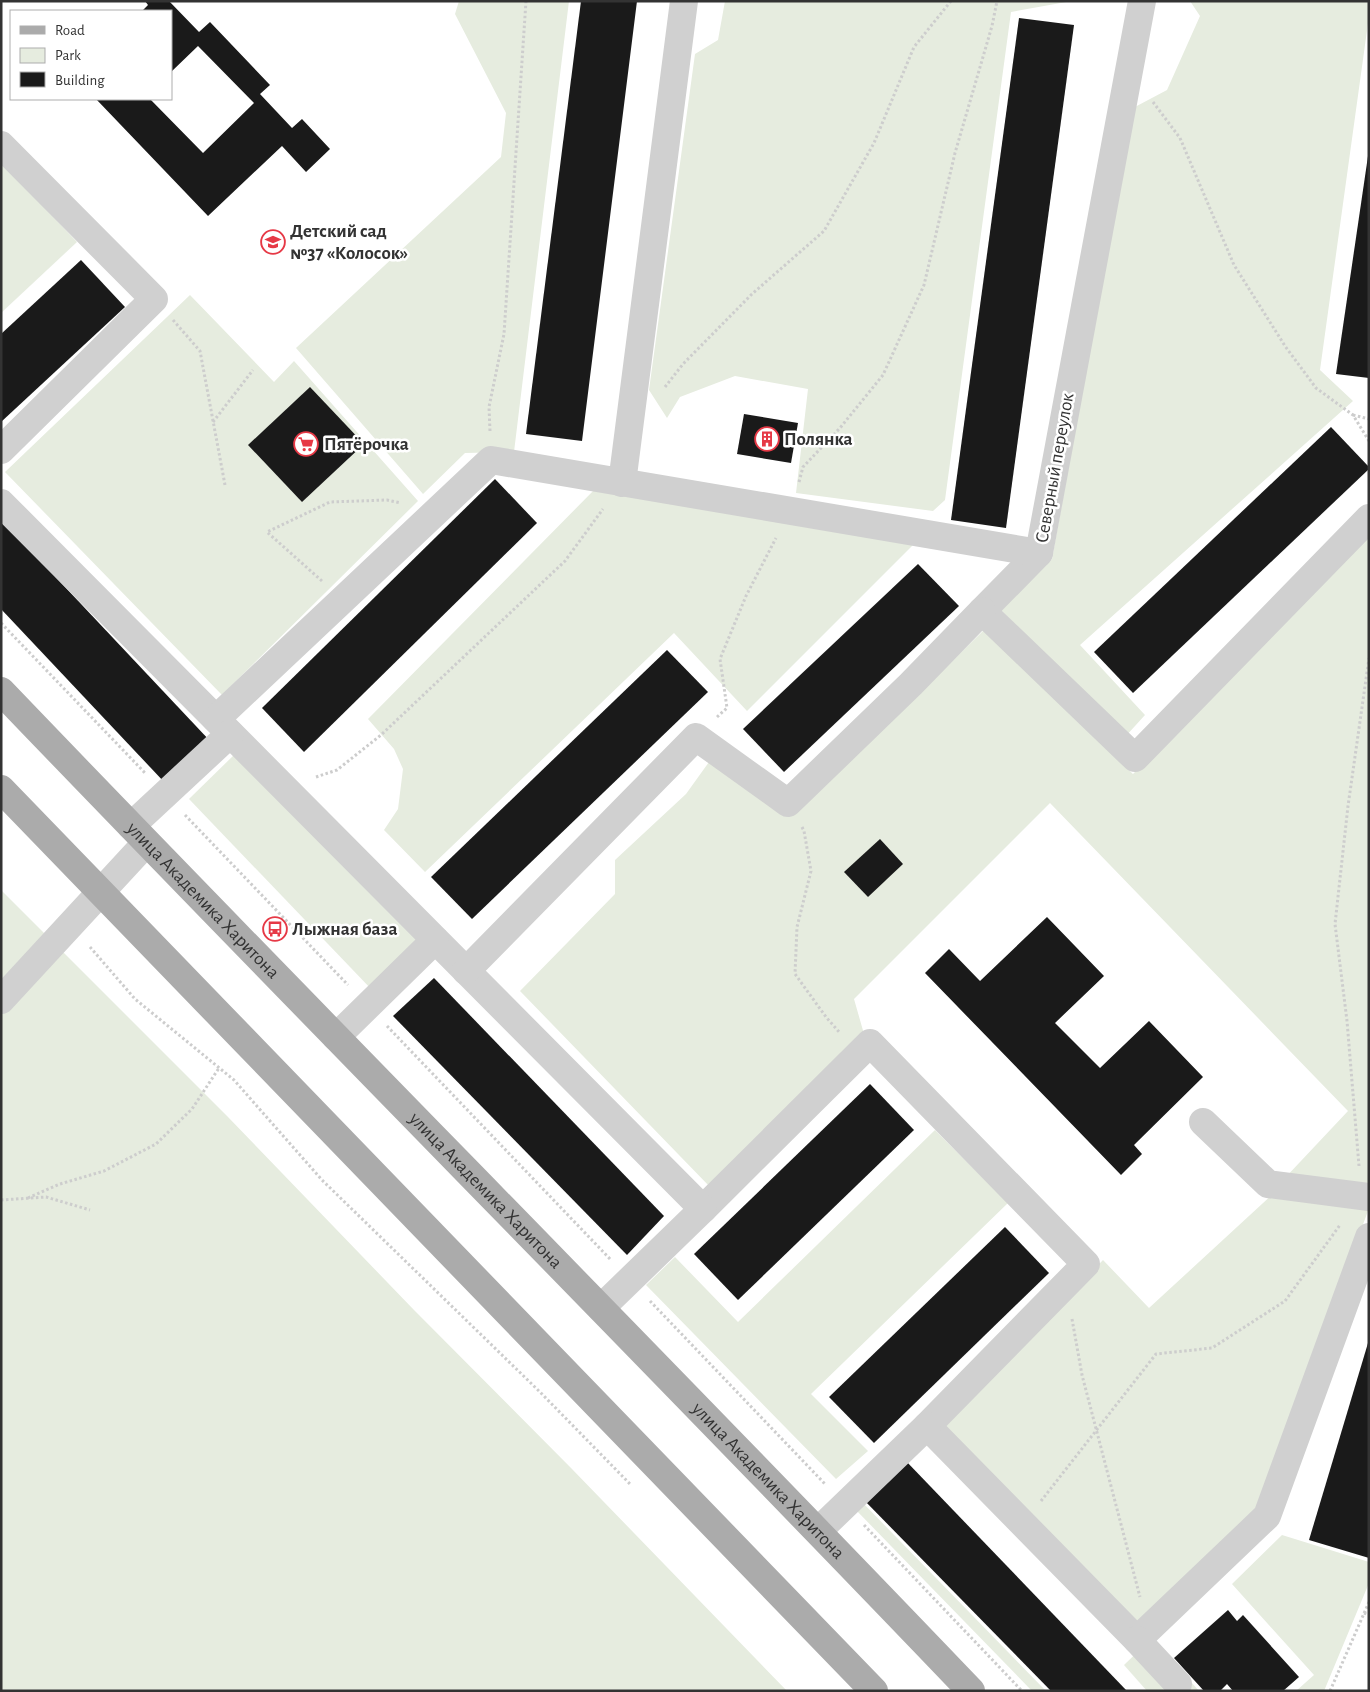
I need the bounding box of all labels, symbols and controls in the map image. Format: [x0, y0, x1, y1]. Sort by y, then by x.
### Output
legend [10, 10, 172, 100]
text: Road [55, 23, 85, 38]
text: Park [55, 48, 81, 63]
text: Building [55, 73, 105, 88]
place label: Детский сад №37 «Колосок» [290, 222, 408, 263]
school or university icon: Детский сад №37 «Колосок» [260, 229, 286, 255]
street label: Северный переулок [1032, 391, 1078, 545]
building icon: Полянка [754, 426, 780, 452]
place label: Полянка [784, 430, 853, 449]
supermarket icon: Пятёрочка [293, 431, 319, 457]
place label: Пятёрочка [324, 435, 409, 454]
street label: улица Академика Харитона [122, 818, 283, 983]
bus stop icon: Лыжная база [262, 916, 288, 942]
place label: Лыжная база [292, 920, 397, 939]
street label: улица Академика Харитона [405, 1108, 566, 1272]
street label: улица Академика Харитона [688, 1398, 848, 1563]

